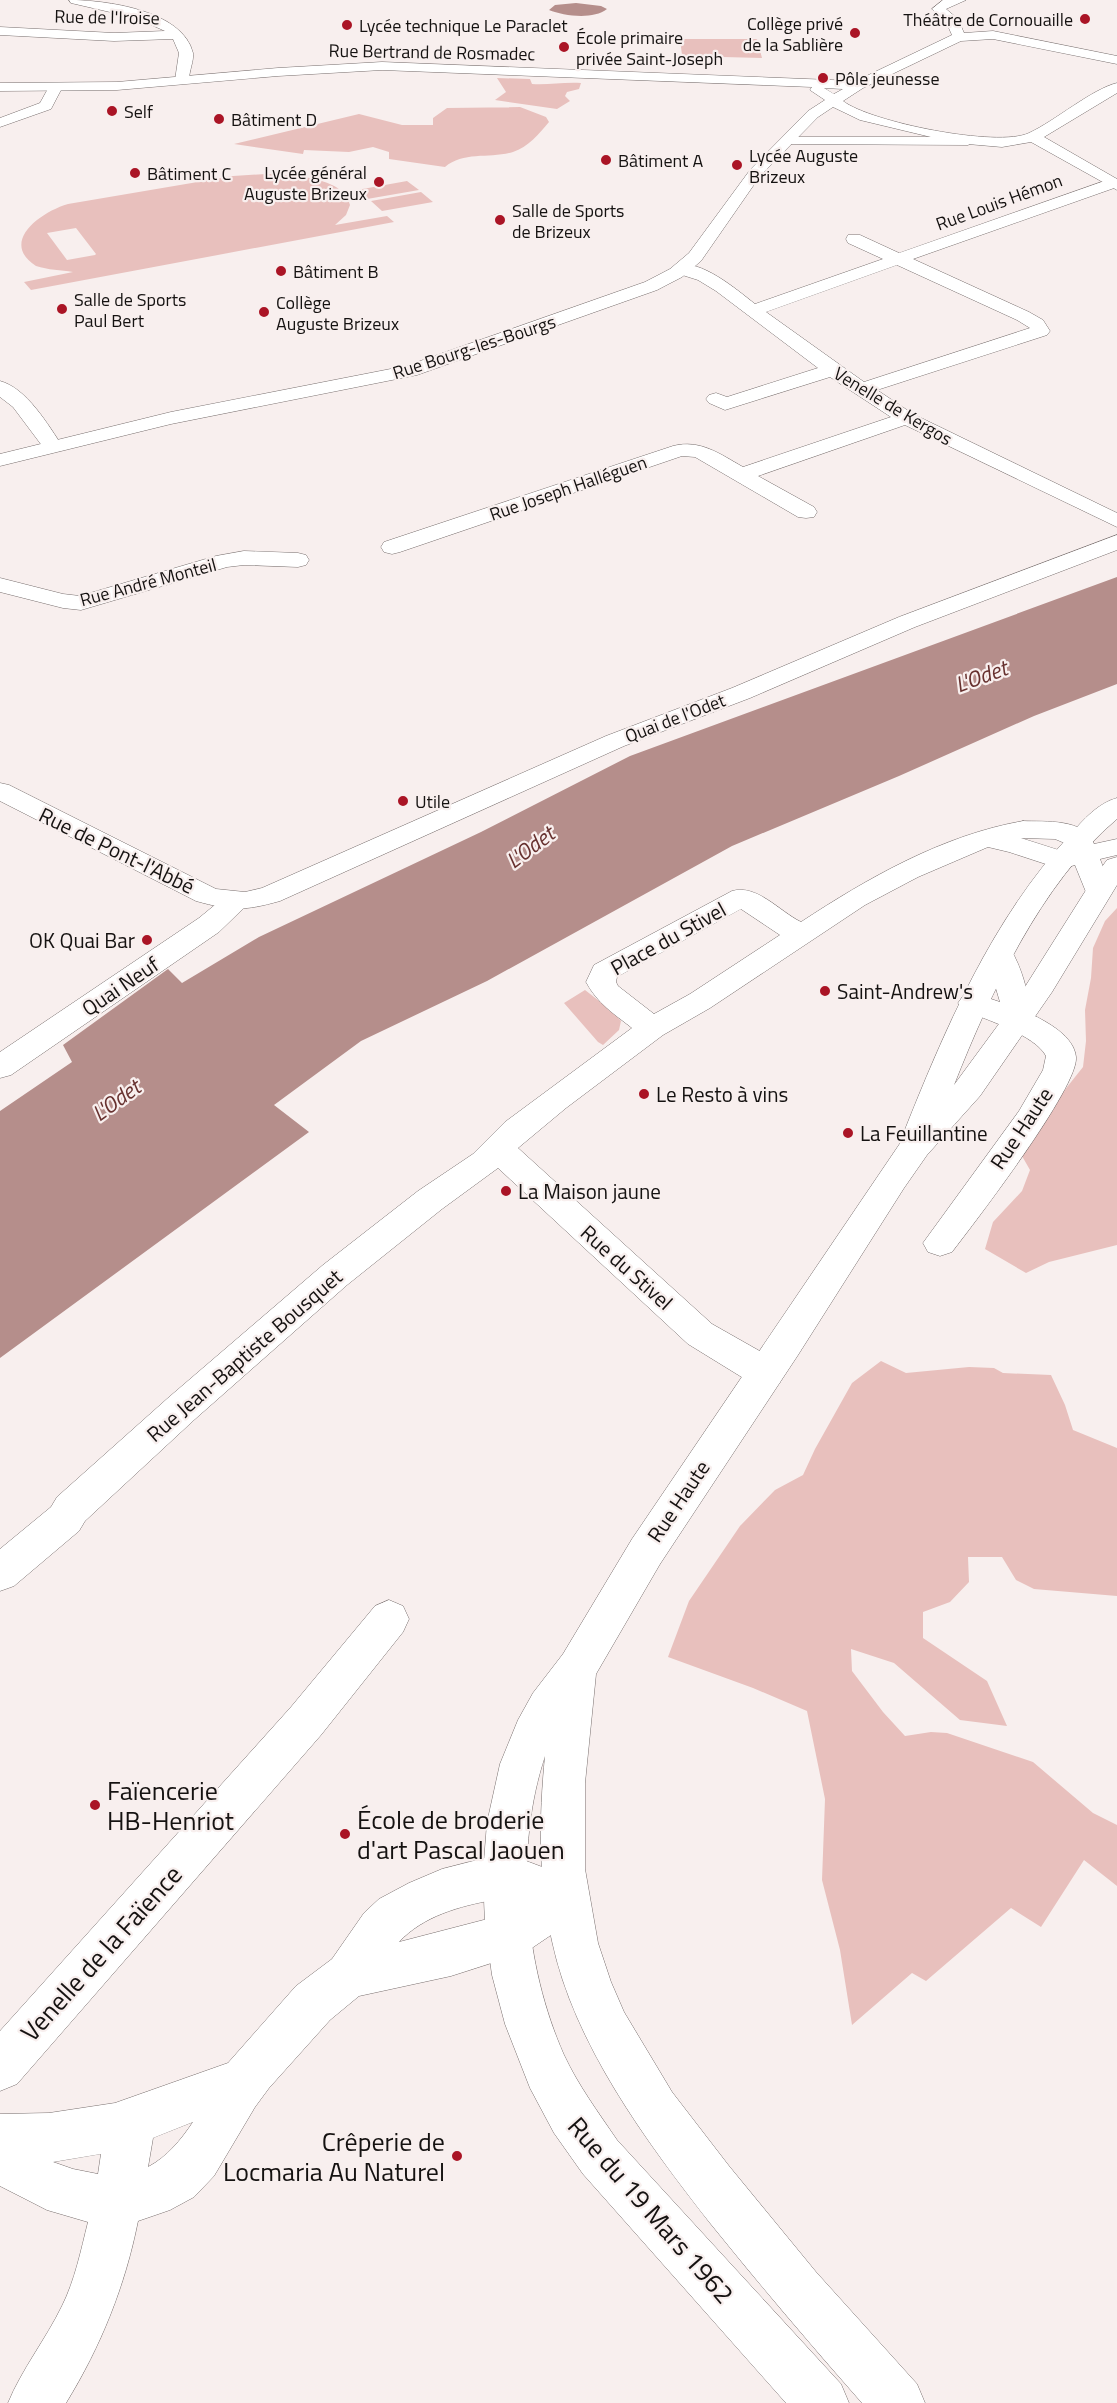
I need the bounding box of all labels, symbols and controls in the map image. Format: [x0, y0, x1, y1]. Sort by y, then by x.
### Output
street label: Rue de l'Iroise [54, 3, 160, 31]
place label: Théâtre de Cornouaille [903, 6, 1073, 33]
place label: Collège privé de la Sablière [743, 10, 843, 58]
place label: Lycée technique Le Paraclet [359, 12, 568, 39]
marker: Théâtre de Cornouaille [1078, 12, 1092, 26]
marker: Lycée technique Le Paraclet [340, 18, 354, 32]
place label: École primaire privée Saint-Joseph [576, 24, 723, 72]
marker: Collège privé de la Sablière [848, 26, 862, 40]
street label: Rue Bertrand de Rosmadec [328, 37, 536, 67]
marker: École primaire privée Saint-Joseph [557, 40, 571, 54]
place label: Pôle jeunesse [835, 65, 940, 92]
marker: Pôle jeunesse [816, 71, 830, 85]
place label: Self [124, 98, 153, 125]
marker: Self [105, 104, 119, 118]
place label: Bâtiment D [231, 106, 317, 133]
marker: Bâtiment D [212, 112, 226, 126]
place label: Lycée Auguste Brizeux [749, 142, 858, 190]
place label: Bâtiment A [618, 147, 703, 174]
marker: Bâtiment A [599, 153, 613, 167]
marker: Lycée Auguste Brizeux [730, 158, 744, 172]
place label: Lycée général Auguste Brizeux [244, 159, 367, 207]
place label: Bâtiment C [147, 160, 231, 187]
marker: Bâtiment C [128, 166, 142, 180]
street label: Rue Louis Hémon [932, 167, 1066, 237]
marker: Lycée général Auguste Brizeux [372, 175, 386, 189]
place label: Salle de Sports de Brizeux [512, 197, 624, 245]
marker: Salle de Sports de Brizeux [493, 213, 507, 227]
place label: Bâtiment B [293, 258, 378, 285]
marker: Bâtiment B [274, 264, 288, 278]
place label: Salle de Sports Paul Bert [74, 286, 186, 334]
place label: Collège Auguste Brizeux [276, 289, 399, 337]
marker: Salle de Sports Paul Bert [55, 302, 69, 316]
marker: Collège Auguste Brizeux [257, 305, 271, 319]
street label: Rue Bourg-les-Bourgs [389, 308, 559, 386]
street label: Venelle de Kergos [829, 360, 957, 452]
street label: Rue Joseph Halléguen [486, 448, 650, 528]
street label: Rue André Monteil [77, 551, 219, 613]
water label: L'Odet [950, 650, 1015, 701]
street label: Quai de l'Odet [621, 686, 730, 750]
place label: Utile [415, 788, 450, 815]
marker: Utile [396, 794, 410, 808]
street label: Rue de Pont-l'Abbé [34, 798, 200, 902]
water label: L'Odet [498, 816, 564, 877]
street label: Place du Stivel [604, 893, 732, 983]
place label: OK Quai Bar [29, 924, 135, 956]
marker: OK Quai Bar [140, 933, 154, 947]
street label: Quai Neuf [75, 948, 165, 1024]
place label: Saint-Andrew's [837, 975, 973, 1007]
marker: Saint-Andrew's [818, 984, 832, 998]
water label: L'Odet [84, 1069, 150, 1129]
place label: Le Resto à vins [656, 1078, 788, 1110]
street label: Rue Haute [982, 1080, 1060, 1176]
marker: Le Resto à vins [637, 1087, 651, 1101]
place label: La Feuillantine [860, 1117, 988, 1149]
marker: La Feuillantine [841, 1126, 855, 1140]
place label: La Maison jaune [518, 1175, 661, 1207]
marker: La Maison jaune [499, 1184, 513, 1198]
street label: Rue du Stivel [574, 1217, 680, 1317]
street label: Rue Jean-Baptiste Bousquet [139, 1260, 350, 1449]
street label: Rue Haute [639, 1453, 717, 1549]
place label: Faïencerie HB-Henriot [107, 1771, 234, 1840]
marker: Faïencerie HB-Henriot [88, 1798, 102, 1812]
place label: École de broderie d'art Pascal Jaouen [357, 1800, 565, 1869]
marker: École de broderie d'art Pascal Jaouen [338, 1827, 352, 1841]
street label: Venelle de la Faïence [11, 1856, 191, 2050]
street label: Rue du 19 Mars 1962 [559, 2108, 743, 2312]
place label: Crêperie de Locmaria Au Naturel [223, 2122, 445, 2191]
marker: Crêperie de Locmaria Au Naturel [450, 2149, 464, 2163]

